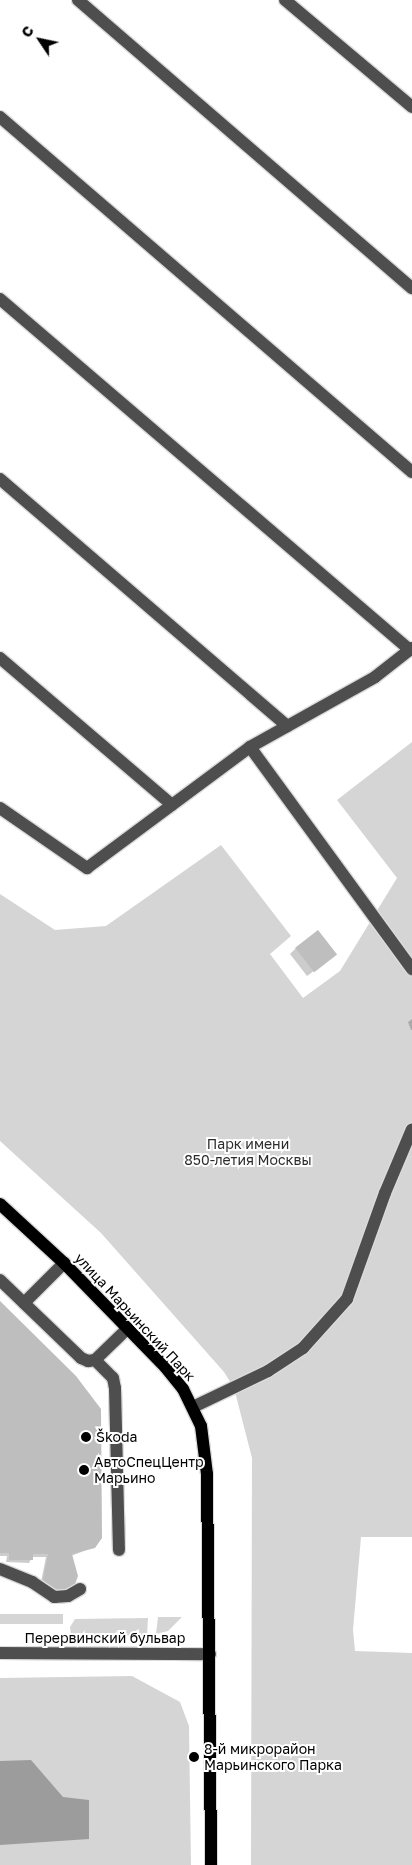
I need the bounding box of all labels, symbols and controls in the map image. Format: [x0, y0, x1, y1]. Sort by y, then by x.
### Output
north arrow [15, 15, 65, 65]
text: С [17, 22, 37, 40]
park label: Парк имени 850-летия Москвы [184, 1136, 312, 1168]
street label: улица Марьинский Парк [71, 1250, 199, 1384]
place label: Škoda [96, 1429, 138, 1445]
marker: Škoda [80, 1431, 92, 1443]
place label: АвтоСпецЦентр Марьино [94, 1454, 204, 1486]
marker: АвтоСпецЦентр Марьино [78, 1464, 90, 1476]
street label: Перервинский бульвар [25, 1630, 185, 1646]
place label: 8-й микрорайон Марьинского Парка [204, 1741, 342, 1774]
marker: 8-й микрорайон Марьинского Парка [188, 1751, 200, 1763]

